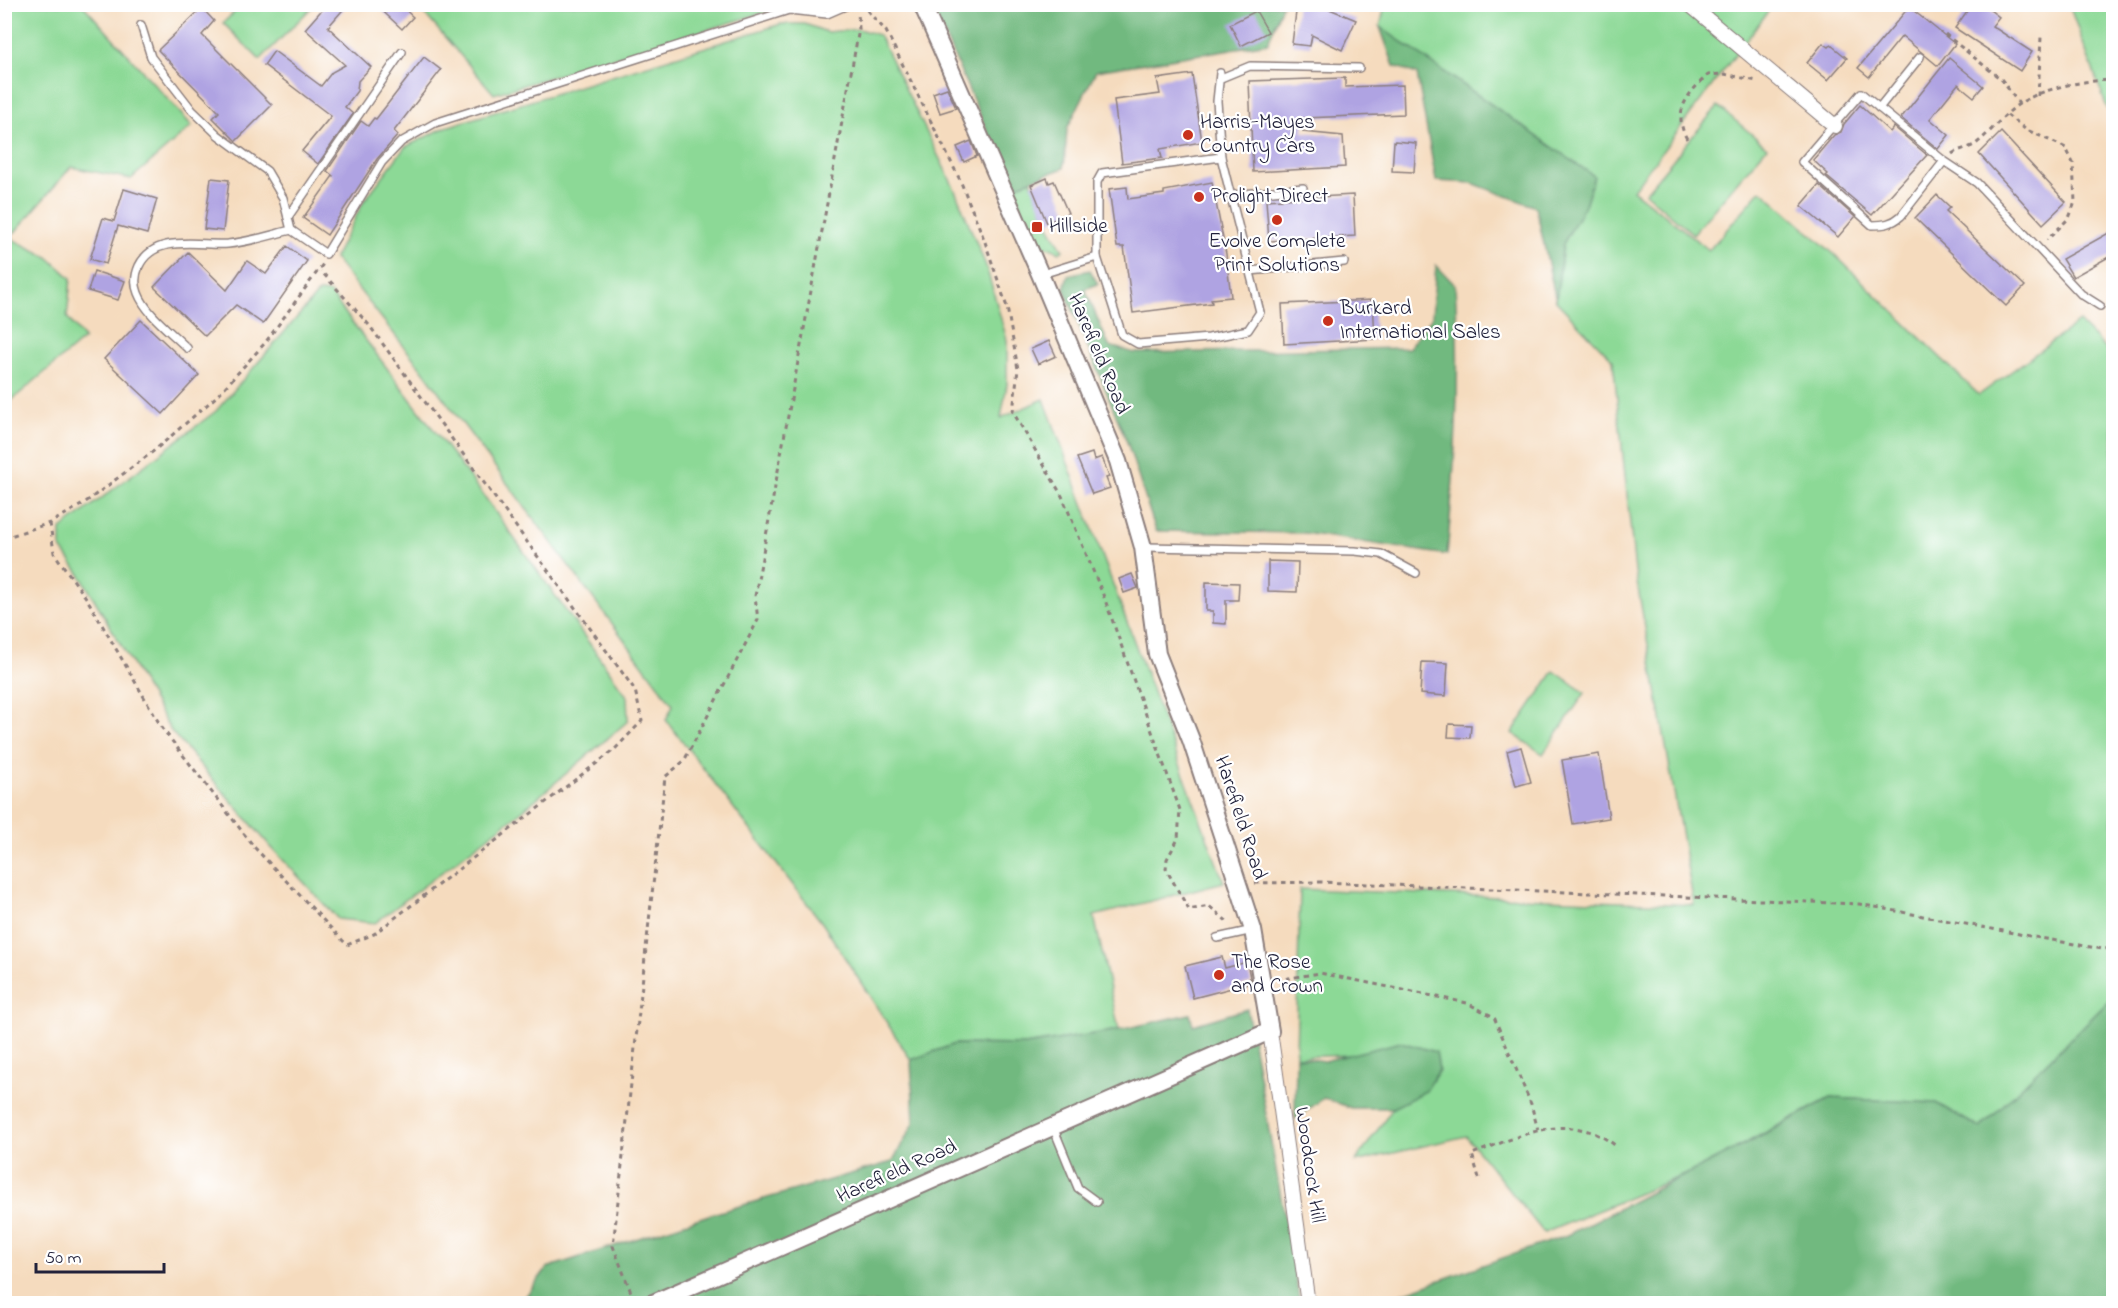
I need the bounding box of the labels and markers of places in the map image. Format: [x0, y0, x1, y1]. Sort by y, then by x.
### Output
place label: Harris-Mayes Country Cars [1200, 108, 1315, 164]
marker: Harris-Mayes Country Cars [1181, 128, 1195, 142]
place label: Prolight Direct [1211, 182, 1328, 214]
marker: Prolight Direct [1192, 190, 1206, 204]
place label: Hillside [1049, 212, 1108, 242]
marker: Evolve Complete Print Solutions [1270, 213, 1284, 227]
marker: Hillside [1030, 220, 1044, 234]
place label: Evolve Complete Print Solutions [1209, 227, 1346, 281]
place label: Burkard International Sales [1339, 294, 1501, 348]
marker: Burkard International Sales [1321, 314, 1335, 328]
place label: The Rose and Crown [1231, 948, 1323, 1002]
marker: The Rose and Crown [1212, 968, 1226, 982]

